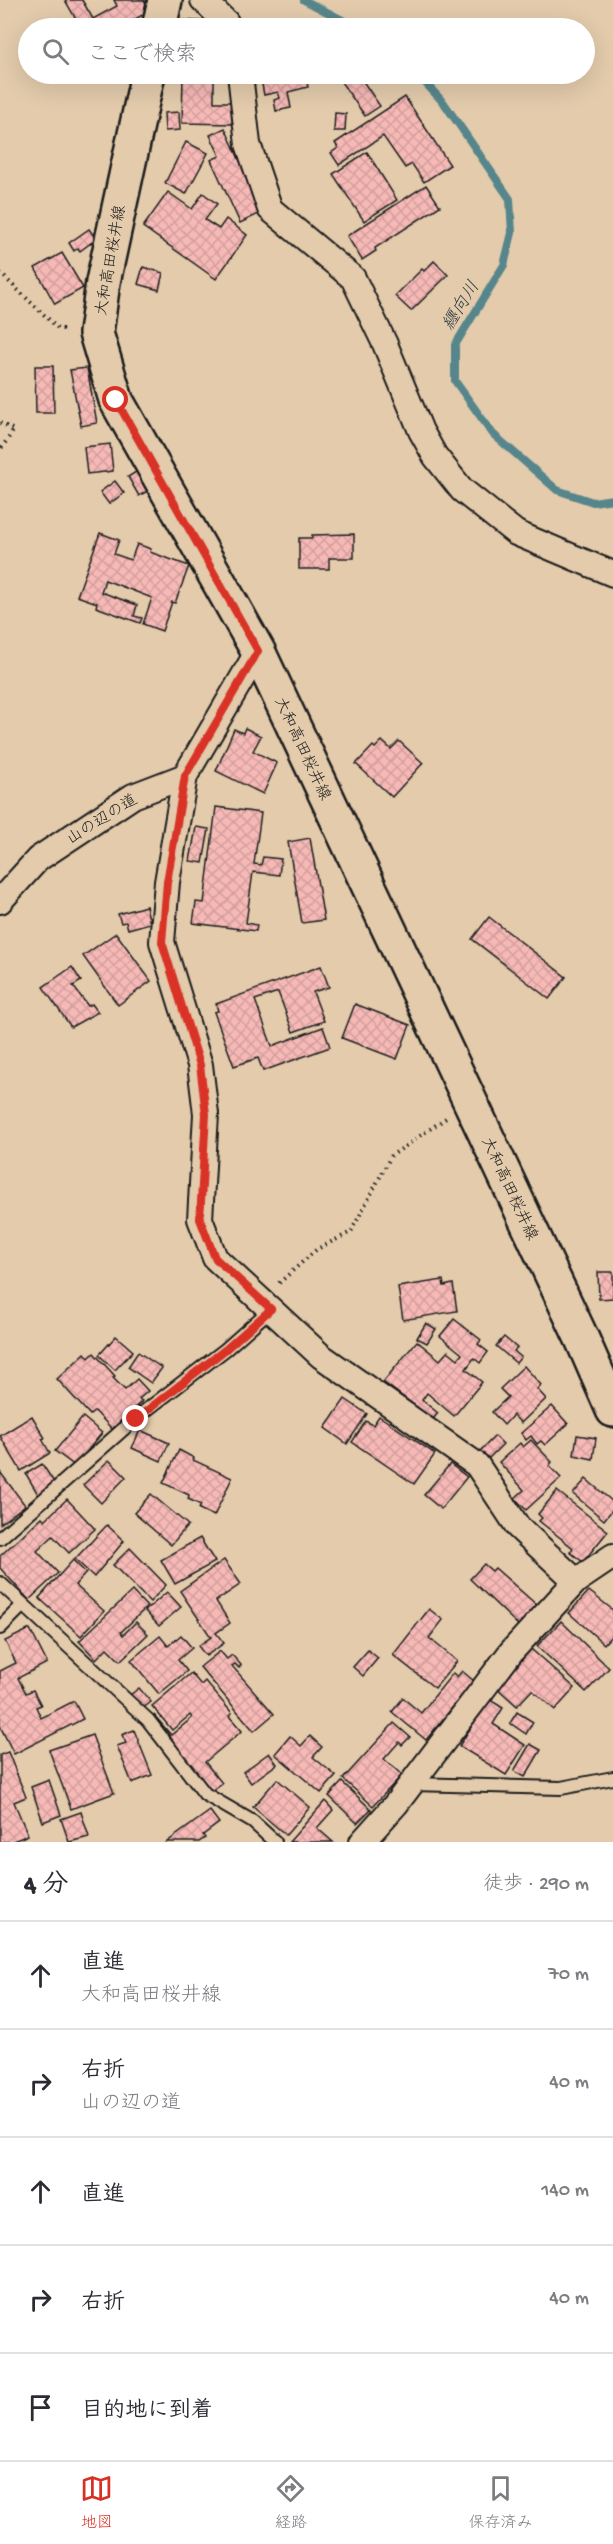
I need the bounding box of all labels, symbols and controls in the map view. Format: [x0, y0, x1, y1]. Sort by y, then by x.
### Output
search box [18, 18, 595, 84]
icon: search [39, 35, 72, 68]
text: ここで検索 [87, 43, 197, 69]
street label: 大和高田桜井線 [91, 203, 132, 317]
water label: 纒向川 [438, 277, 485, 335]
route start [102, 386, 128, 412]
street label: 大和高田桜井線 [269, 694, 335, 804]
street label: 山の辺の道 [63, 791, 142, 850]
street label: 大和高田桜井線 [476, 1134, 542, 1244]
route end [122, 1405, 148, 1431]
text: 4 分 [24, 1871, 68, 1902]
text: 徒歩 · 290 m [483, 1874, 589, 1897]
text: 直進 [81, 1951, 125, 1977]
icon: ahead [24, 1959, 57, 1992]
text: 70 m [548, 1964, 589, 1987]
text: 大和高田桜井線 [81, 1985, 221, 2008]
text: 右折 [81, 2059, 125, 2085]
icon: right [24, 2067, 57, 2100]
text: 40 m [549, 2072, 589, 2095]
text: 山の辺の道 [81, 2093, 181, 2116]
icon: ahead [24, 2175, 57, 2208]
text: 140 m [541, 2180, 589, 2203]
text: 直進 [81, 2183, 125, 2209]
icon: right [24, 2283, 57, 2316]
text: 40 m [549, 2288, 589, 2311]
text: 右折 [81, 2291, 125, 2317]
icon: arrive [24, 2391, 57, 2424]
text: 目的地に到着 [81, 2399, 213, 2425]
tab: 地図 [80, 2472, 113, 2534]
tab: 経路 [274, 2472, 307, 2534]
tab: 保存済み [468, 2472, 532, 2534]

